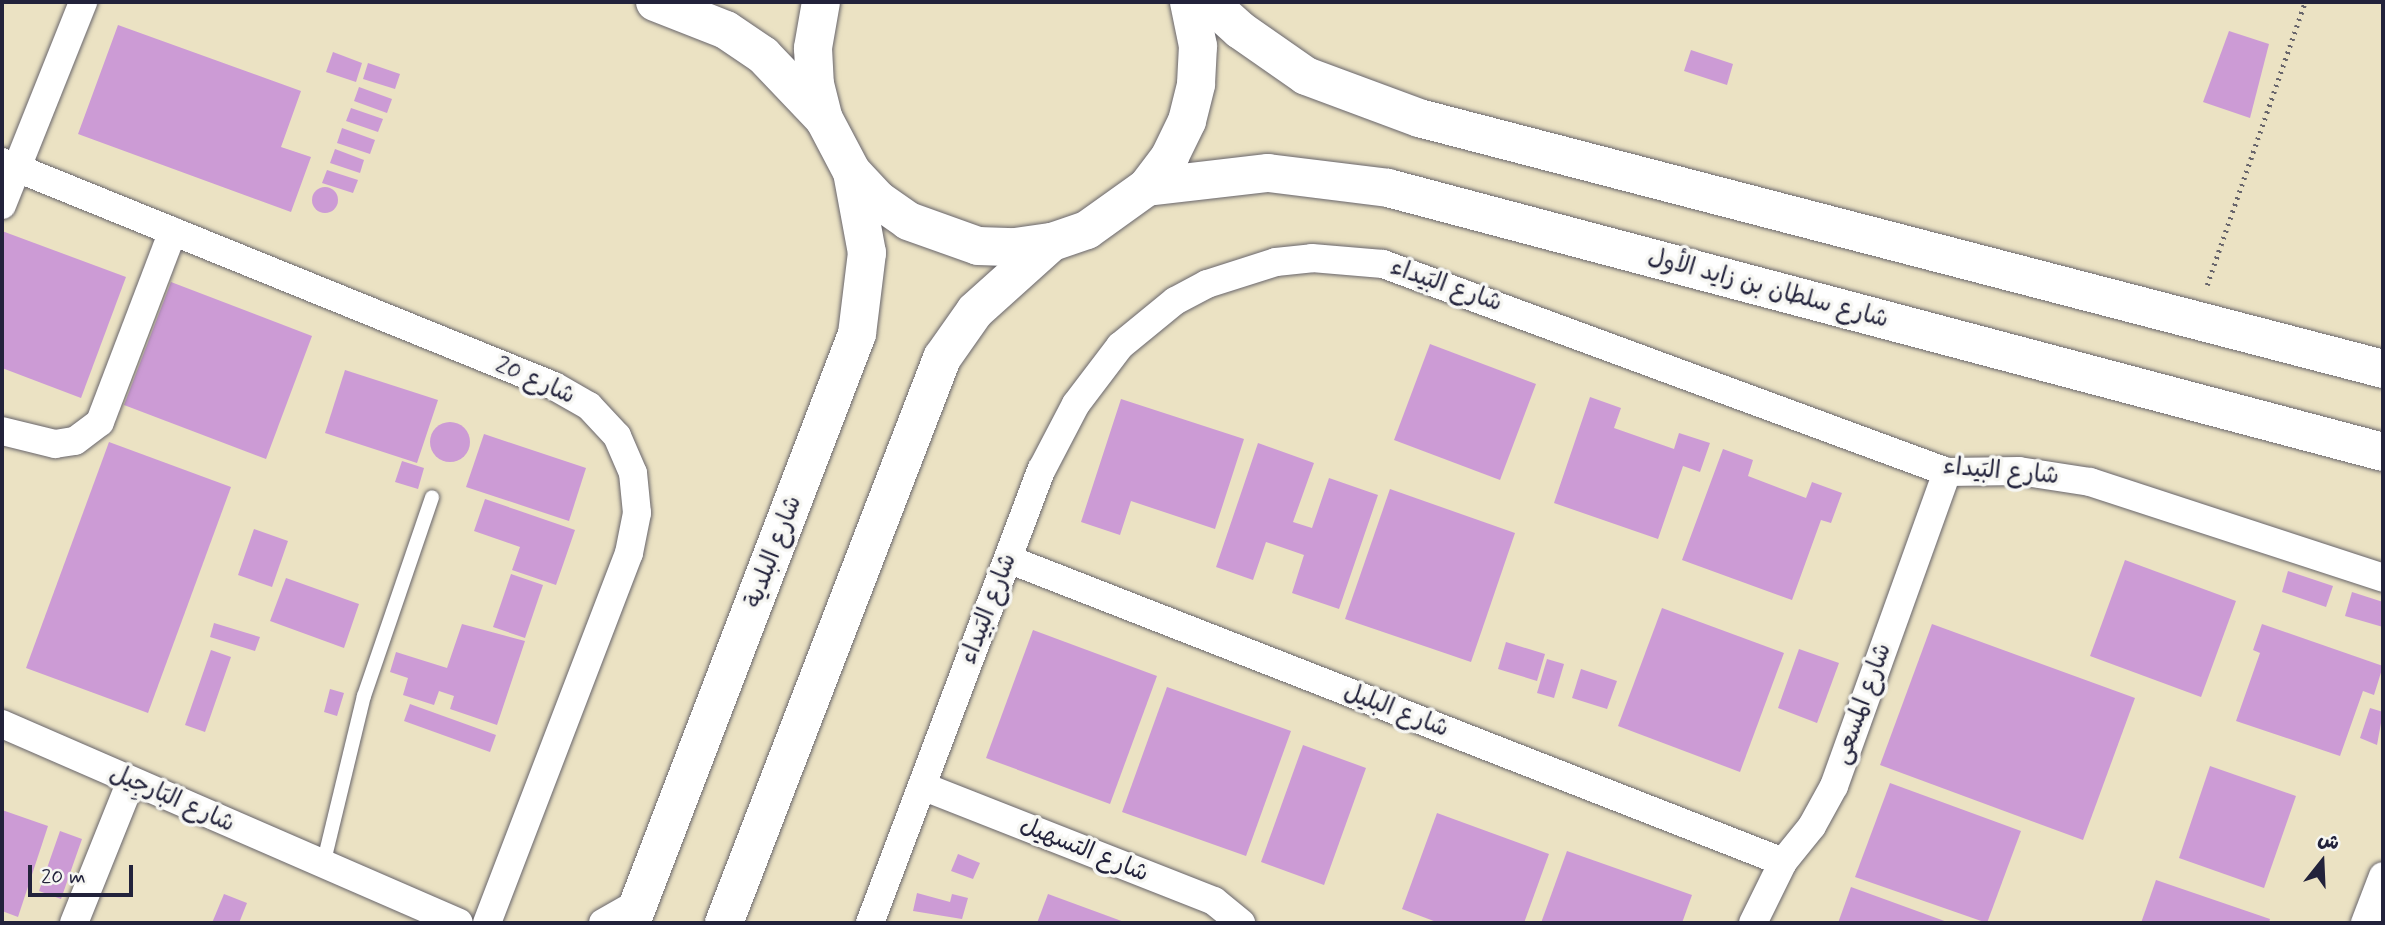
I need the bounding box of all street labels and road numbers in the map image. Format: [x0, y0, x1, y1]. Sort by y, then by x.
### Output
street label: شارع سلطان بن زايد الأول [1645, 243, 1891, 335]
street label: شارع البَيداء [1386, 253, 1506, 319]
street label: شارع 20 [491, 351, 579, 411]
street label: شارع البَيداء [1942, 453, 2060, 491]
street label: شارع البلدية [739, 492, 809, 612]
street label: شارع البَيداء [955, 550, 1023, 668]
street label: شارع المسعى [1828, 640, 1898, 768]
street label: شارع البليل [1340, 678, 1452, 744]
street label: شارع البَارجِيل [105, 759, 239, 839]
street label: شارع التسهيل [1016, 811, 1152, 889]

